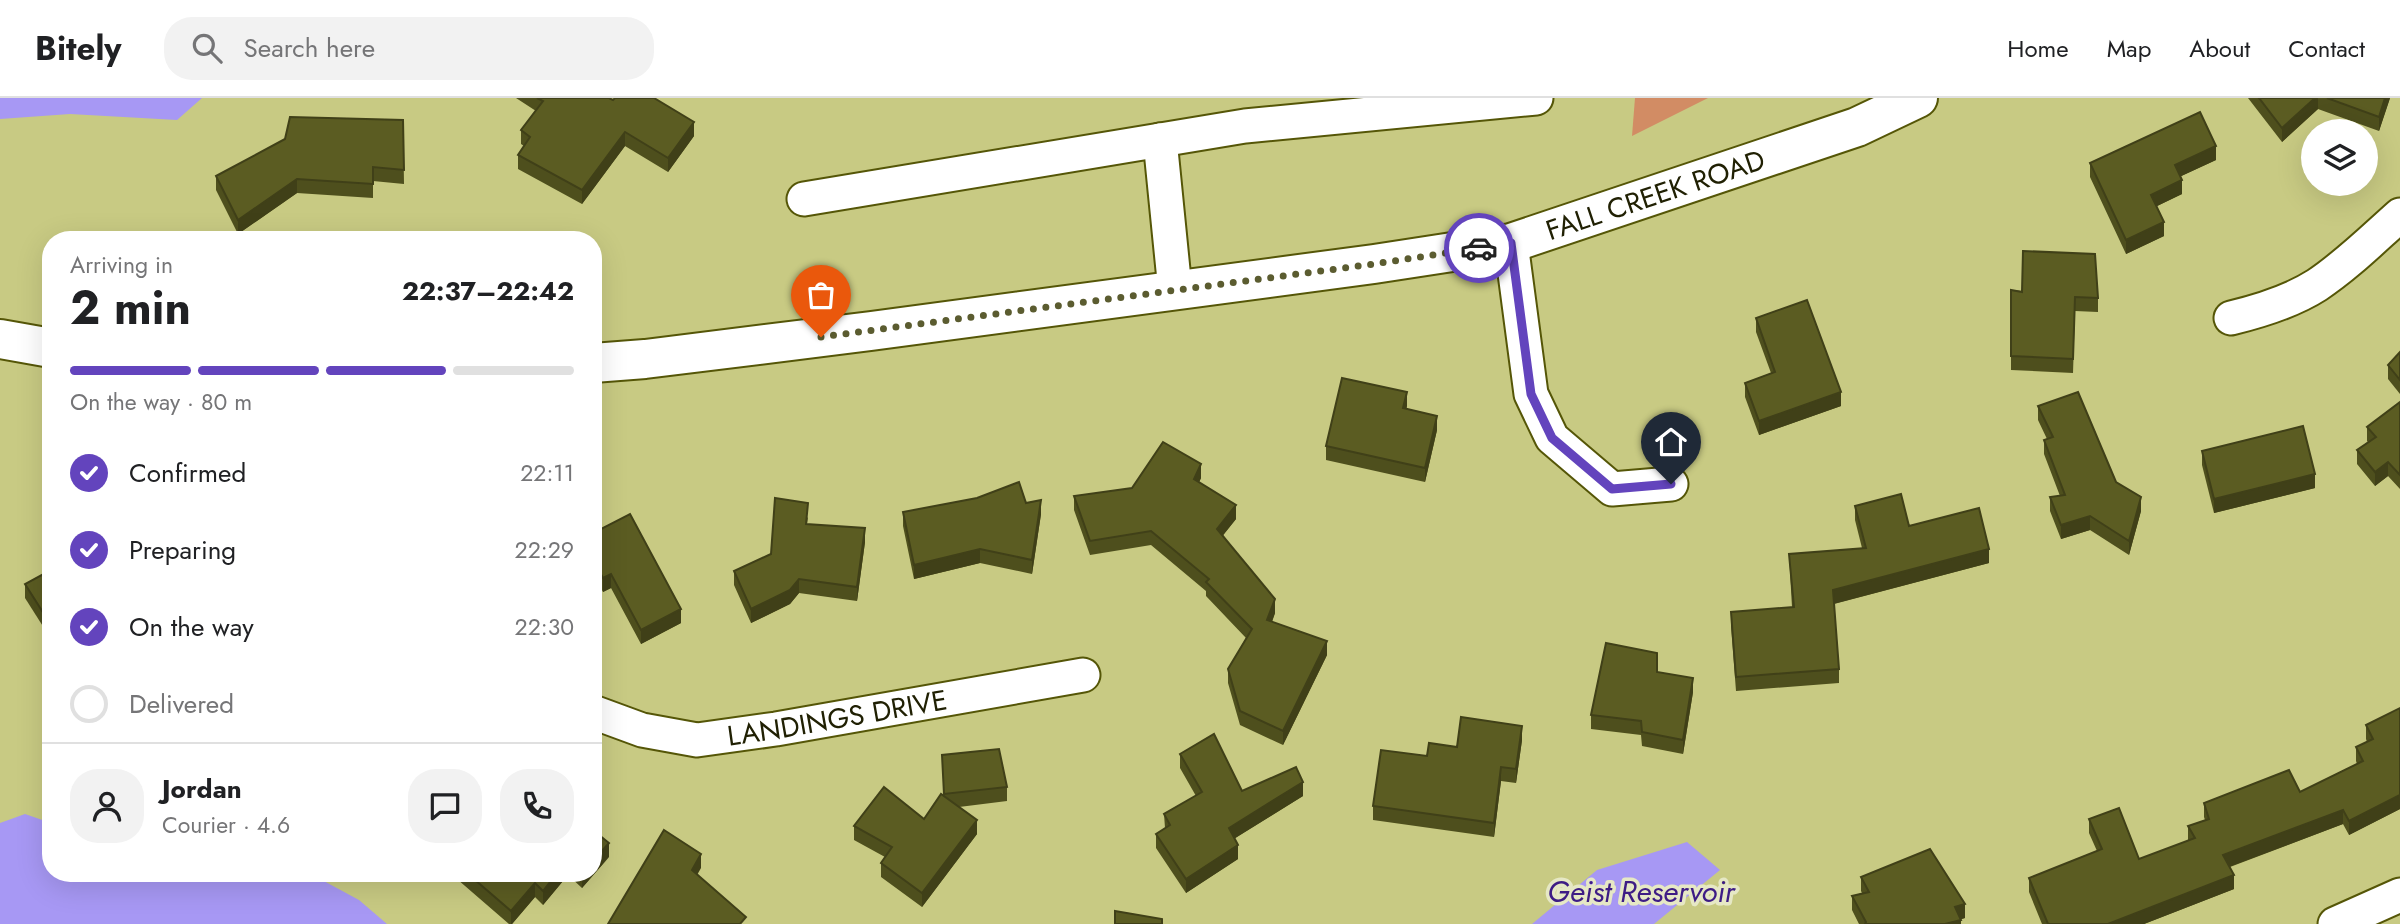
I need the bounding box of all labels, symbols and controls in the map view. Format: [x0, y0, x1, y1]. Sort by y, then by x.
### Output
search box [164, 17, 654, 80]
text: Bitely [35, 25, 122, 72]
icon: search [188, 29, 226, 67]
text: Search here [244, 29, 375, 67]
text: Home [2007, 31, 2069, 66]
text: Map [2107, 31, 2151, 66]
text: About [2189, 31, 2250, 66]
text: Contact [2288, 31, 2365, 66]
map controls [2301, 119, 2378, 196]
button: layers [2301, 119, 2378, 196]
street label: FALL CREEK ROAD [1540, 139, 1770, 250]
courier [1444, 213, 1514, 283]
icon: car [1460, 229, 1498, 267]
text: Arriving in [70, 248, 173, 282]
pin [791, 265, 851, 337]
text: 22:37–22:42 [402, 272, 574, 310]
text: 2 min [70, 275, 191, 341]
icon: bag [802, 276, 840, 314]
text: On the way · 80 m [70, 385, 252, 419]
pin [1641, 412, 1701, 484]
icon: home [1652, 423, 1690, 461]
icon: check [70, 454, 108, 492]
text: Confirmed [129, 454, 246, 492]
text: 22:11 [520, 456, 574, 490]
icon: check [70, 531, 108, 569]
text: Preparing [129, 531, 236, 569]
text: 22:29 [515, 533, 574, 567]
icon: check [70, 608, 108, 646]
text: On the way [129, 608, 254, 646]
text: 22:30 [515, 610, 574, 644]
street label: LANDINGS DRIVE [725, 679, 950, 756]
text: Delivered [129, 685, 234, 723]
button: person [70, 769, 144, 843]
button: chat [408, 769, 482, 843]
button: phone [500, 769, 574, 843]
text: Jordan [162, 770, 242, 808]
text: Courier · 4.6 [162, 808, 290, 842]
water label: Geist Reservoir [1547, 870, 1737, 913]

